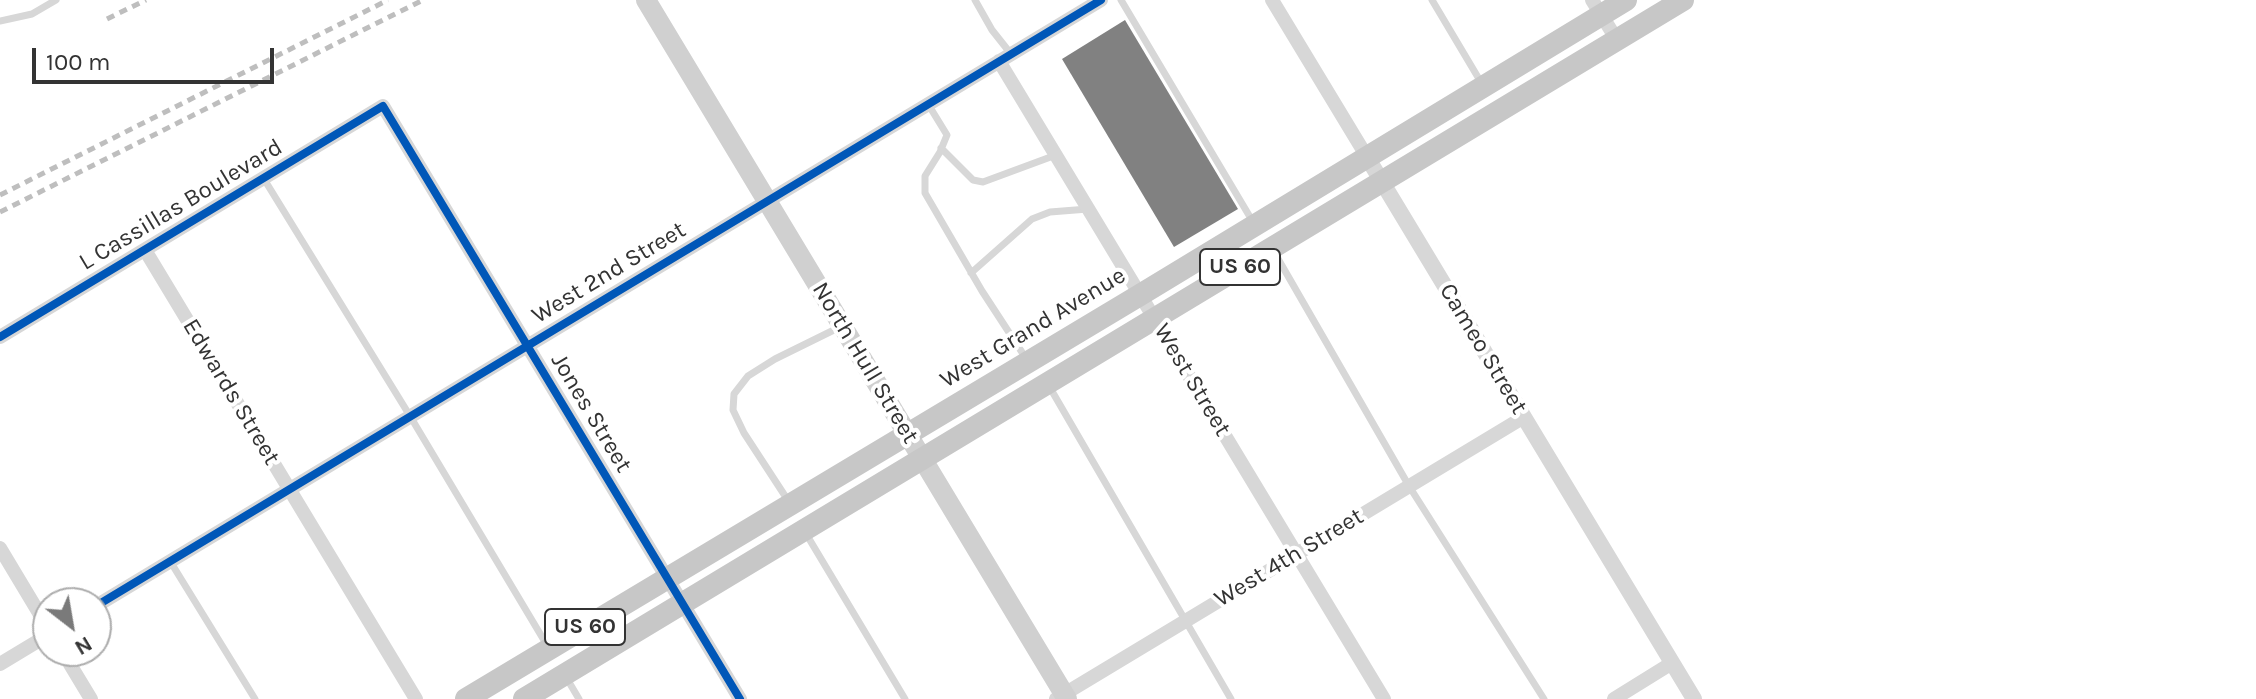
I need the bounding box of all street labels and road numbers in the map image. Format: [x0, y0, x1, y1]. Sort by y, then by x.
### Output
street label: L Cassillas Boulevard [74, 133, 288, 277]
street label: West 2nd Street [527, 216, 691, 330]
road number: US 60 [1200, 249, 1280, 285]
street label: West Grand Avenue [935, 261, 1131, 395]
street label: North Hull Street [806, 277, 924, 449]
street label: Cameo Street [1433, 278, 1533, 420]
street label: Edwards Street [176, 314, 286, 470]
street label: West Street [1147, 318, 1237, 442]
street label: Jones Street [544, 348, 638, 478]
street label: West 4th Street [1209, 502, 1369, 614]
road number: US 60 [545, 609, 625, 645]

